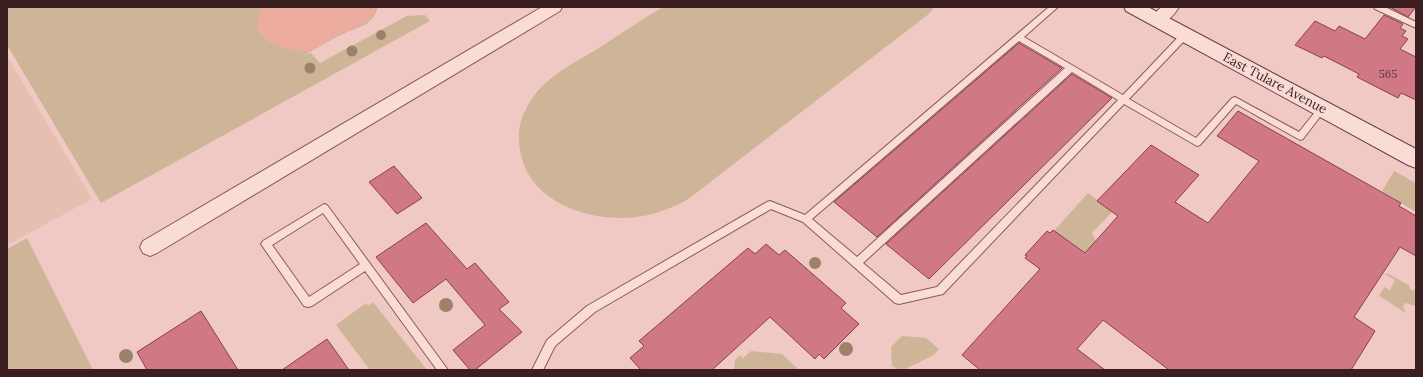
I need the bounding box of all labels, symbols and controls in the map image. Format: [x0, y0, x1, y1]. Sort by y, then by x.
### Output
street label: East Tulare Avenue [1220, 48, 1330, 118]
house number: 565 [1379, 67, 1397, 81]

